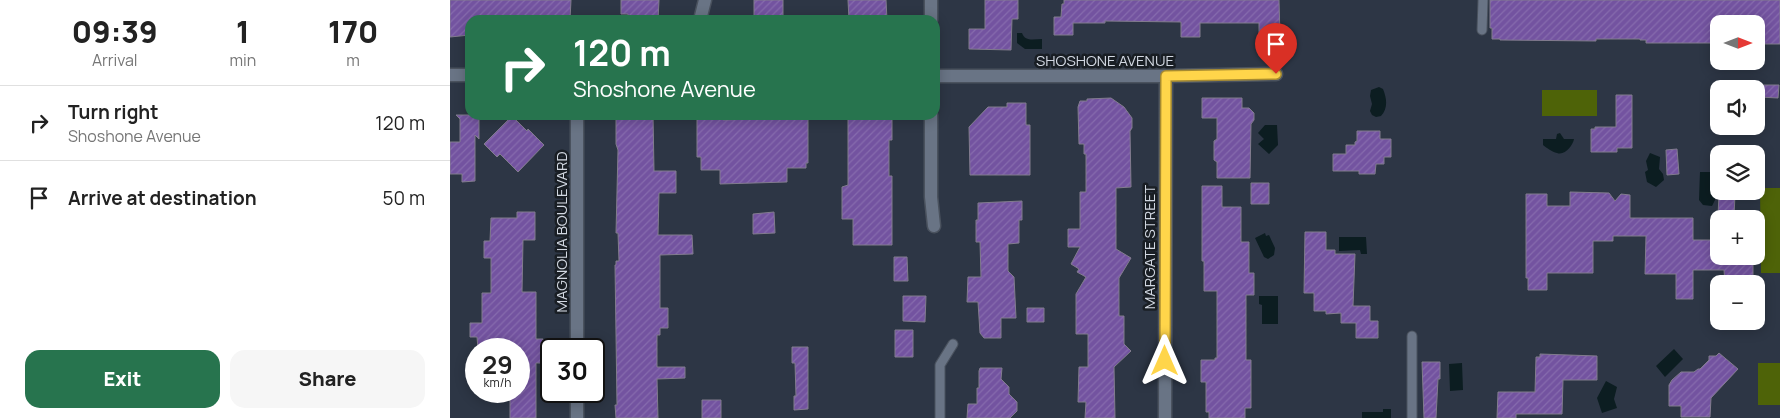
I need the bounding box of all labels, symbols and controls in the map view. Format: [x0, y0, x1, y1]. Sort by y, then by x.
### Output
text: 09:39 [72, 11, 158, 52]
text: 1 [236, 11, 250, 52]
text: 170 [328, 11, 378, 52]
north arrow [1710, 15, 1765, 70]
map controls [1710, 15, 1765, 330]
pin [1255, 23, 1297, 74]
text: 120 m [573, 29, 671, 77]
icon: arrive [1262, 30, 1290, 58]
icon: right [490, 35, 555, 100]
text: Arrival [92, 49, 138, 71]
text: min [229, 49, 256, 71]
text: m [346, 49, 360, 71]
street label: SHOSHONE AVENUE [1036, 50, 1174, 71]
text: Shoshone Avenue [573, 74, 756, 104]
button: sound [1710, 80, 1765, 135]
text: Turn right [68, 99, 158, 125]
icon: right [25, 109, 53, 137]
text: 120 m [375, 110, 425, 136]
text: Shoshone Avenue [68, 125, 201, 147]
button: layers [1710, 145, 1765, 200]
street label: MAGNOLIA BOULEVARD [551, 152, 572, 313]
icon: arrive [25, 184, 53, 212]
text: Arrive at destination [68, 185, 257, 211]
text: 50 m [383, 185, 425, 211]
street label: MARGATE STREET [1139, 185, 1160, 309]
button: + [1710, 210, 1765, 265]
button: − [1710, 275, 1765, 330]
position arrow [1138, 334, 1190, 386]
speed limit sign: 30 [540, 338, 605, 403]
text: 29 [482, 347, 513, 382]
button: Exit [25, 350, 220, 408]
button: Share [230, 350, 425, 408]
text: km/h [484, 374, 511, 391]

